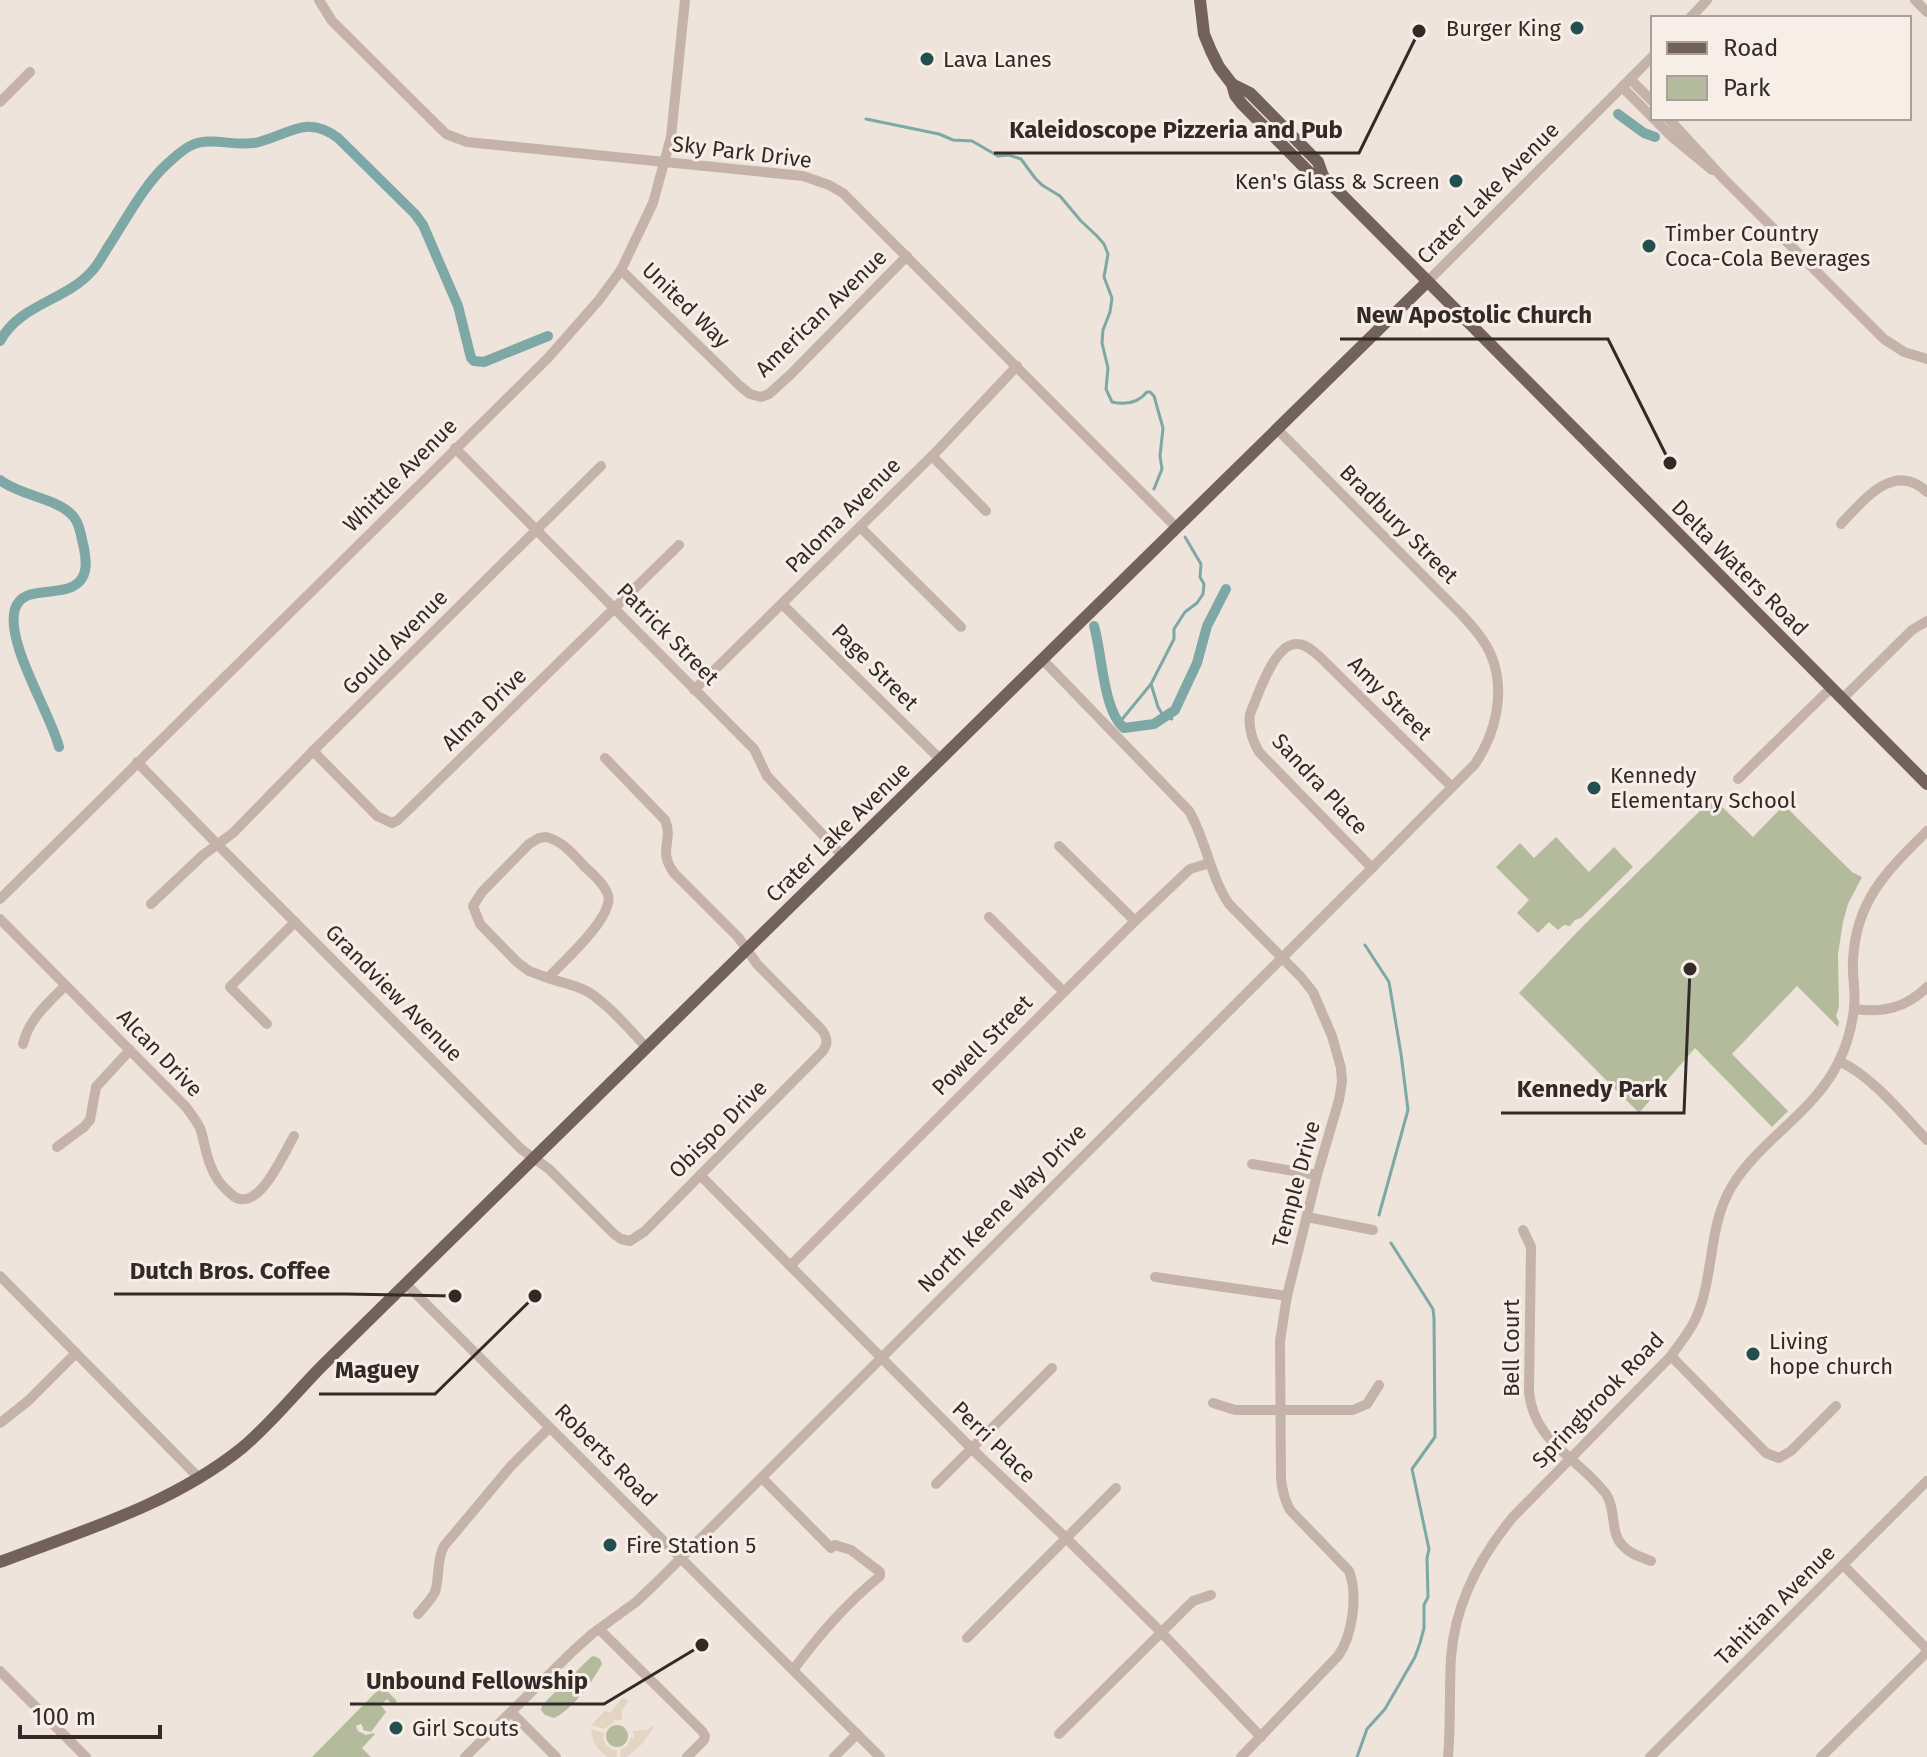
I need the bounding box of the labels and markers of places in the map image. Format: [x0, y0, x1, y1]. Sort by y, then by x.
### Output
place label: Burger King [1446, 15, 1562, 42]
marker: Burger King [1568, 19, 1586, 37]
place label: Lava Lanes [943, 46, 1052, 73]
marker: Lava Lanes [918, 50, 936, 68]
callout: Kaleidoscope Pizzeria and Pub [994, 105, 1359, 153]
place label: Ken's Glass & Screen [1235, 168, 1440, 195]
marker: Ken's Glass & Screen [1447, 172, 1465, 190]
place label: Timber Country Coca-Cola Beverages [1665, 220, 1870, 272]
marker: Timber Country Coca-Cola Beverages [1640, 237, 1658, 255]
callout: New Apostolic Church [1340, 291, 1608, 339]
place label: Kennedy Elementary School [1610, 762, 1796, 814]
marker: Kennedy Elementary School [1585, 779, 1603, 797]
callout: Kennedy Park [1501, 1065, 1684, 1113]
callout: Dutch Bros. Coffee [114, 1246, 346, 1294]
place label: Living hope church [1769, 1328, 1893, 1380]
marker: Living hope church [1744, 1345, 1762, 1363]
callout: Maguey [319, 1346, 435, 1394]
place label: Fire Station 5 [626, 1532, 756, 1559]
marker: Fire Station 5 [601, 1536, 619, 1554]
callout: Unbound Fellowship [350, 1656, 604, 1704]
place label: Girl Scouts [412, 1715, 519, 1742]
marker: Girl Scouts [387, 1719, 405, 1737]

